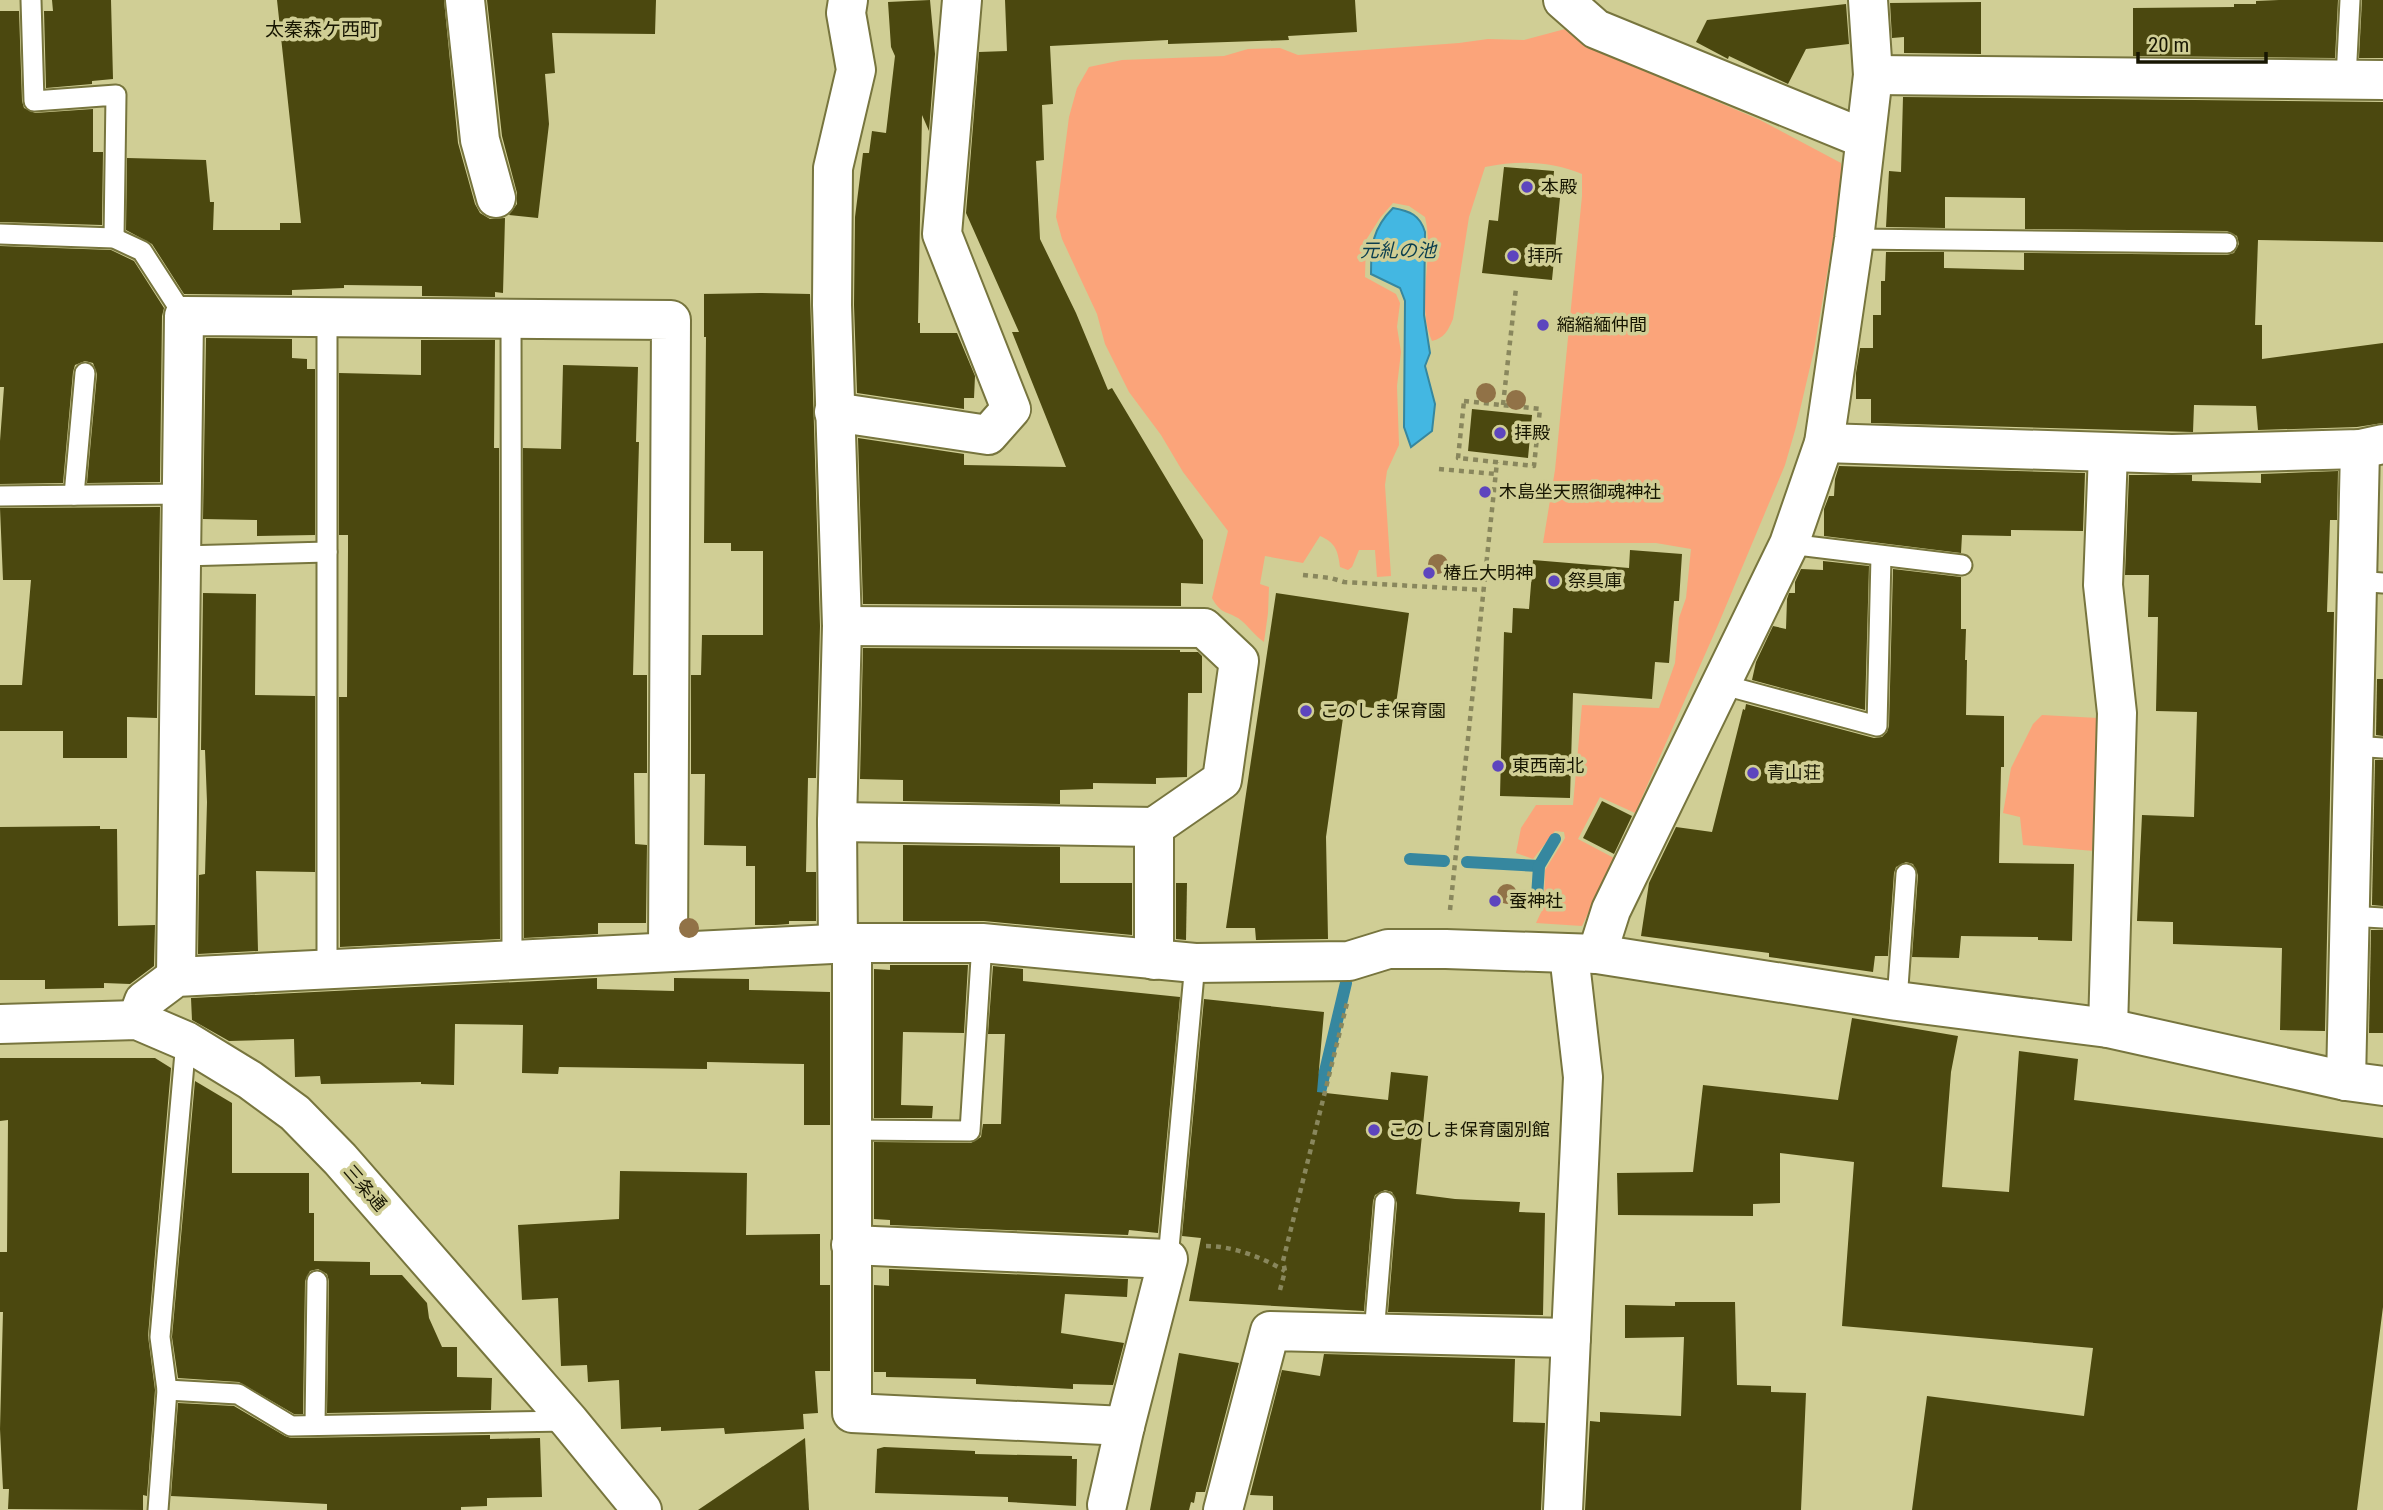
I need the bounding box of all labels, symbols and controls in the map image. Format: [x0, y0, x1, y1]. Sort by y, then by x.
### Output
district label: 太秦森ケ西町 [265, 18, 379, 41]
scale bar [2138, 21, 2266, 65]
text: 20 m [2148, 33, 2189, 57]
place label: 本殿 [1541, 176, 1577, 197]
marker: 本殿 [1519, 179, 1535, 195]
water label: 元糺の池 [1360, 239, 1438, 262]
place label: 拝所 [1527, 245, 1563, 266]
marker: 拝所 [1505, 248, 1521, 264]
place label: 縮縮緬仲間 [1557, 314, 1647, 335]
marker: 縮縮緬仲間 [1535, 317, 1551, 333]
place label: 拝殿 [1514, 422, 1550, 443]
marker: 拝殿 [1492, 425, 1508, 441]
place label: 木島坐天照御魂神社 [1499, 481, 1661, 502]
marker: 木島坐天照御魂神社 [1477, 484, 1493, 500]
place label: 椿丘大明神 [1443, 562, 1533, 583]
marker: 椿丘大明神 [1421, 565, 1437, 581]
place label: 祭具庫 [1568, 570, 1622, 591]
marker: 祭具庫 [1546, 573, 1562, 589]
place label: このしま保育園 [1320, 700, 1446, 721]
marker: このしま保育園 [1298, 703, 1314, 719]
place label: 東西南北 [1512, 755, 1584, 776]
marker: 東西南北 [1490, 758, 1506, 774]
place label: 青山荘 [1767, 762, 1821, 783]
marker: 青山荘 [1745, 765, 1761, 781]
place label: 蚕神社 [1509, 890, 1563, 911]
marker: 蚕神社 [1487, 893, 1503, 909]
place label: このしま保育園別館 [1388, 1119, 1550, 1140]
marker: このしま保育園別館 [1366, 1122, 1382, 1138]
street label: 三条通 [340, 1160, 391, 1215]

